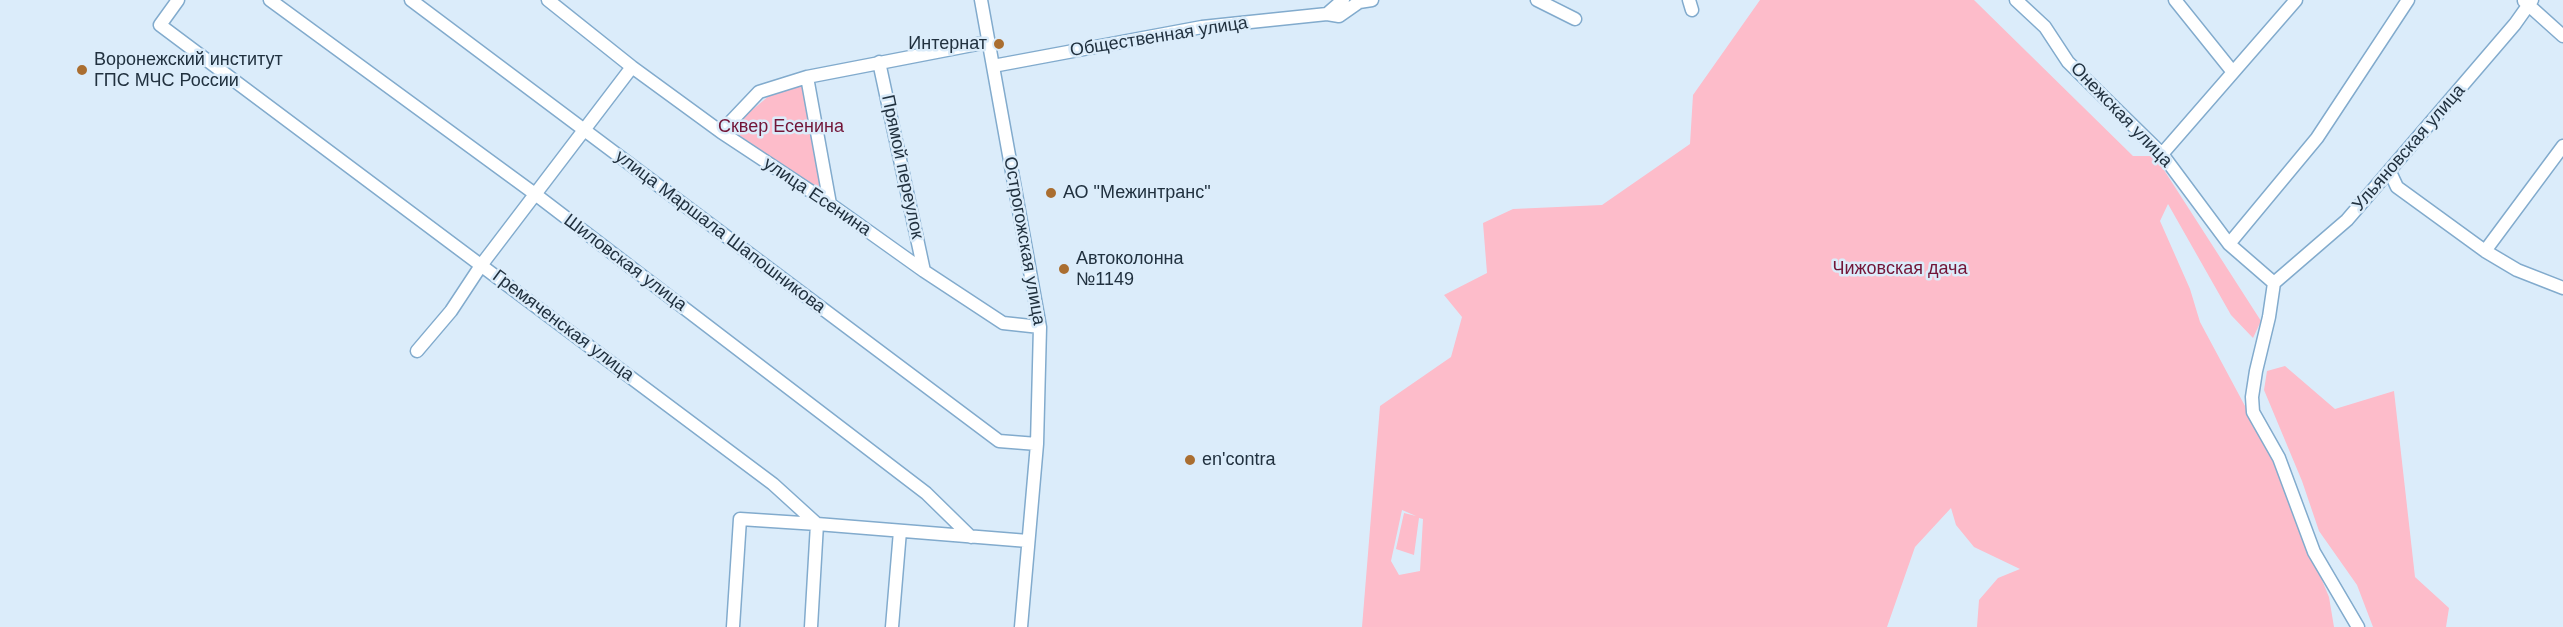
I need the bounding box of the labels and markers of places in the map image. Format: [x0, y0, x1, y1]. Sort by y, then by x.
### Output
place label: Интернат [908, 33, 987, 55]
marker: Интернат [992, 37, 1006, 51]
place label: Воронежский институт ГПС МЧС России [94, 49, 283, 92]
marker: Воронежский институт ГПС МЧС России [75, 63, 89, 77]
place label: АО "Межинтранс" [1063, 182, 1211, 204]
marker: АО "Межинтранс" [1044, 186, 1058, 200]
place label: Автоколонна №1149 [1076, 248, 1184, 290]
marker: Автоколонна №1149 [1057, 262, 1071, 276]
place label: en'contra [1202, 449, 1275, 471]
marker: en'contra [1183, 453, 1197, 467]

